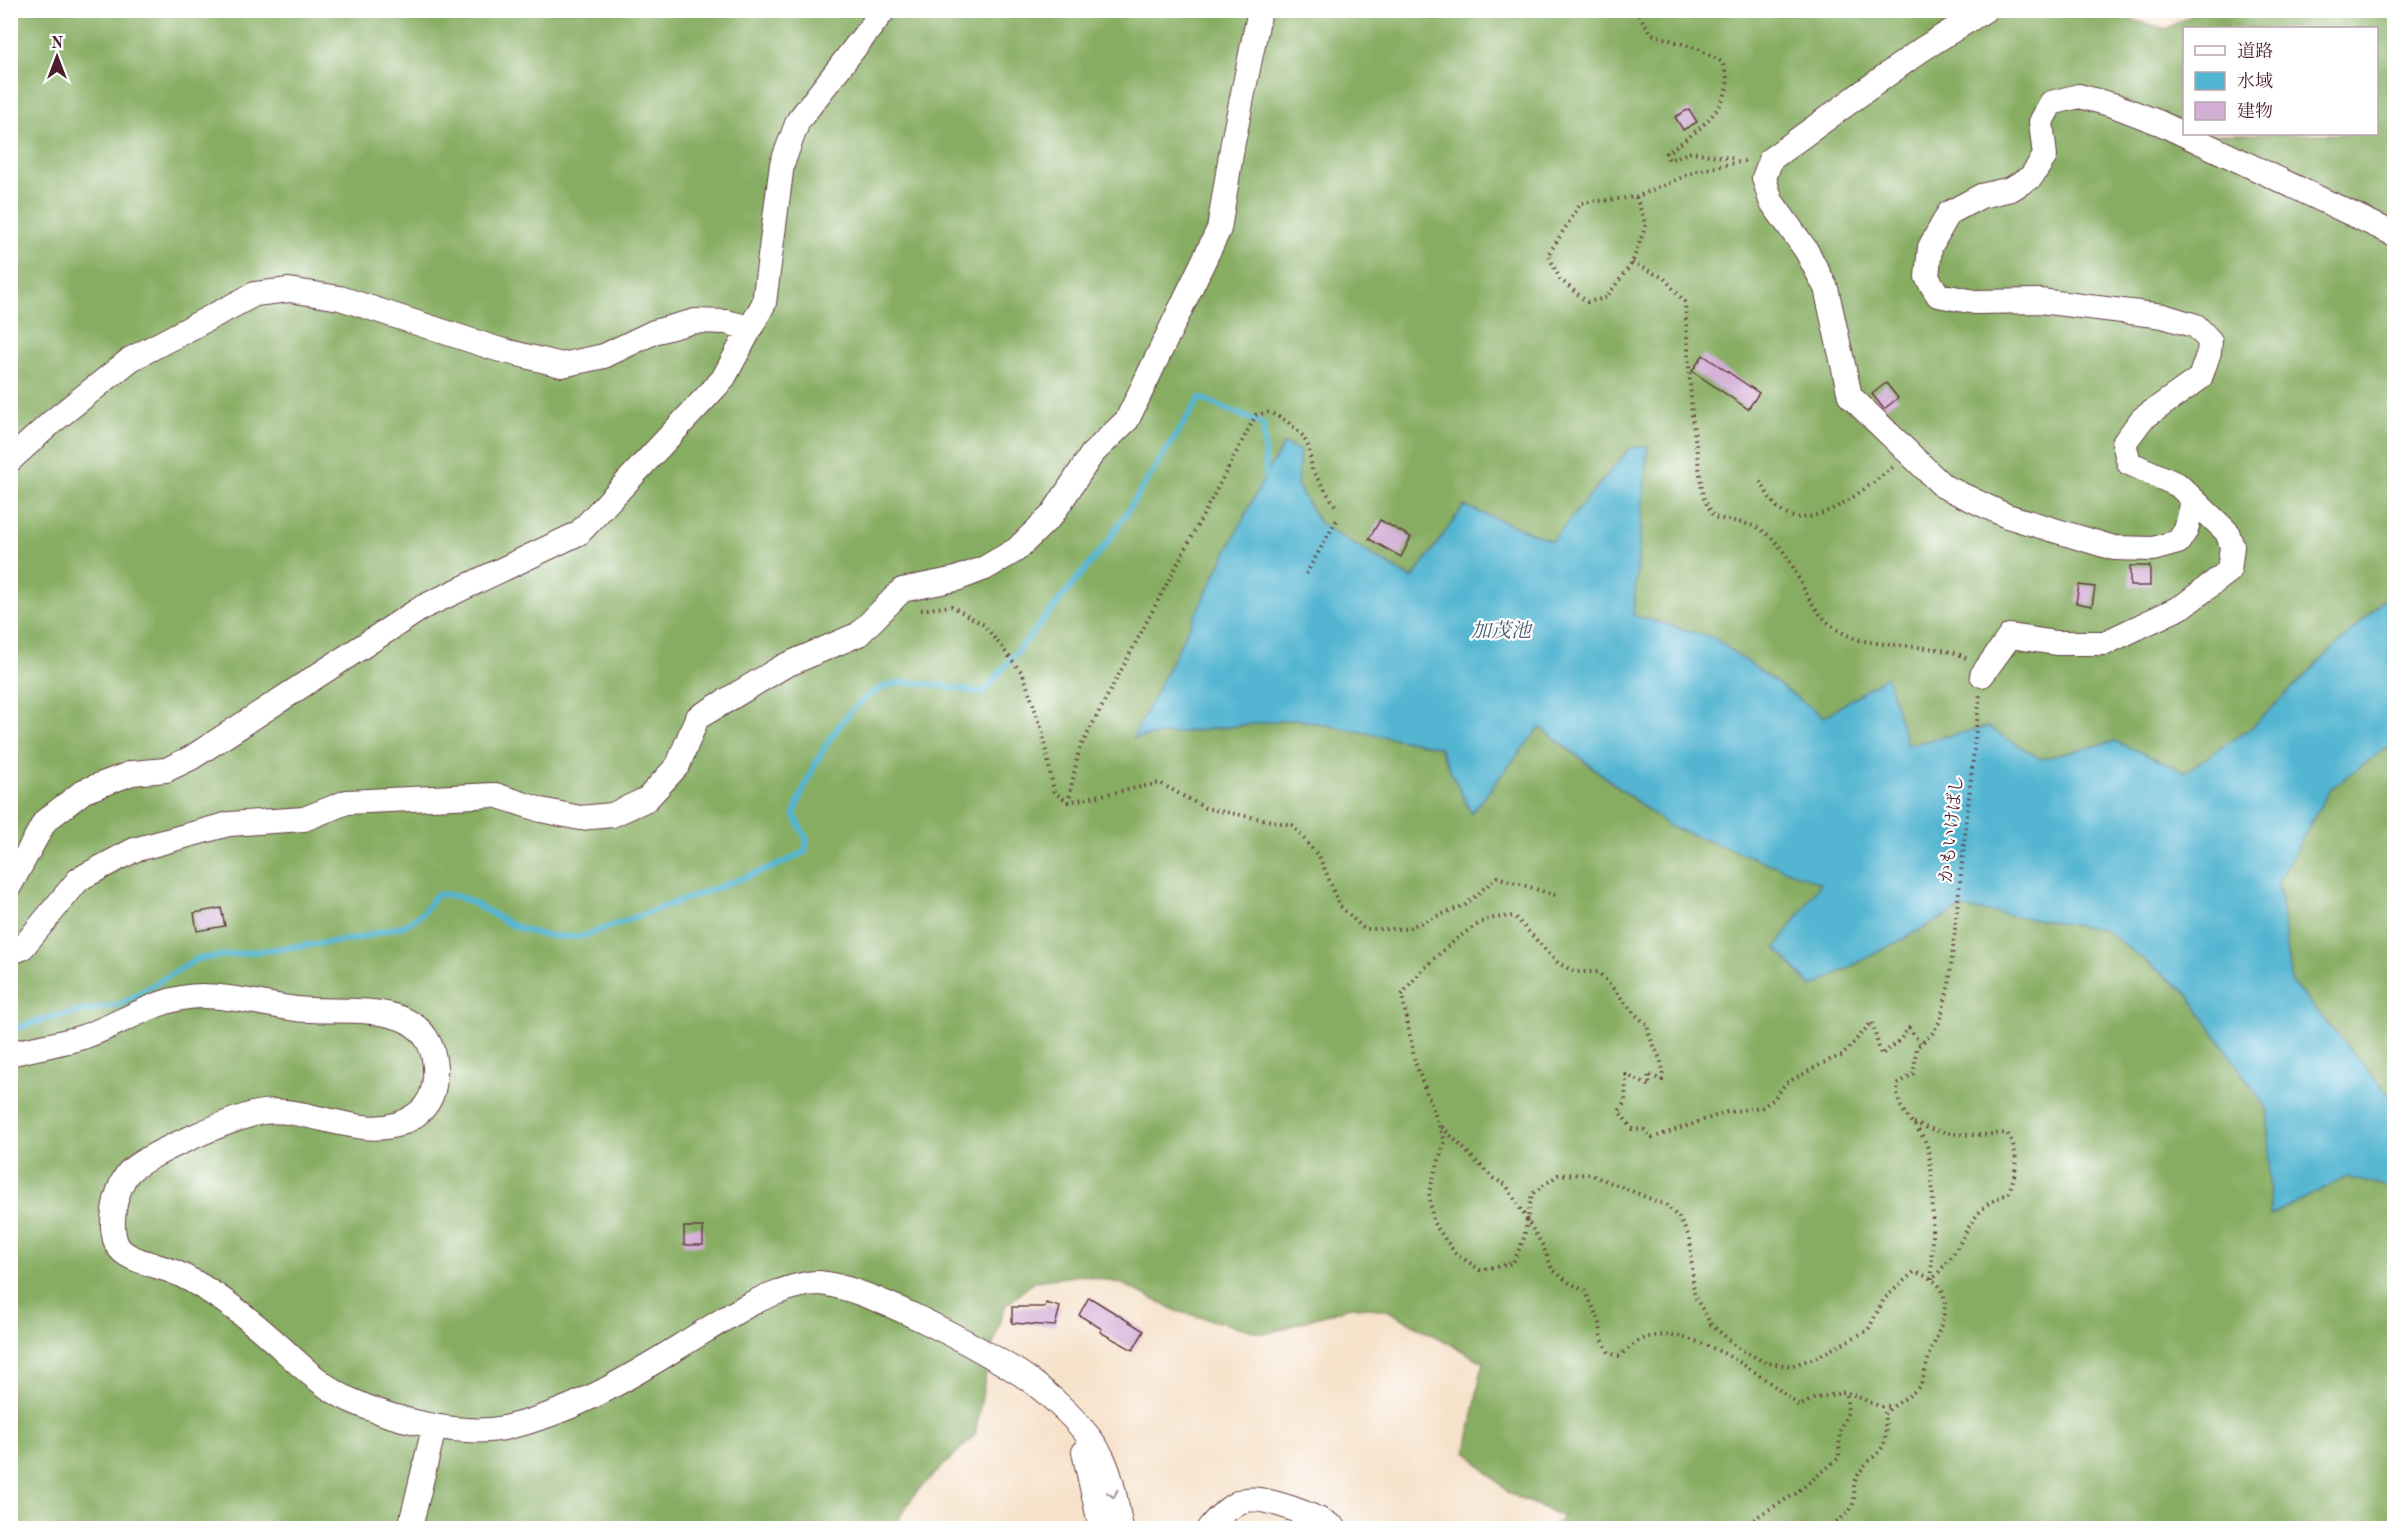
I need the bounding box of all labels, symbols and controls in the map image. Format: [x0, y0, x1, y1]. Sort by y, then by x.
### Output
north arrow [27, 27, 87, 87]
legend [2183, 27, 2378, 135]
text: N [51, 36, 64, 52]
text: 道路 [2237, 41, 2273, 61]
text: 水域 [2237, 71, 2273, 91]
text: 建物 [2237, 101, 2273, 121]
water label: 加茂池 [1471, 620, 1533, 642]
street label: かもいけばし [1936, 774, 1967, 884]
one-way arrow [1106, 1489, 1119, 1499]

